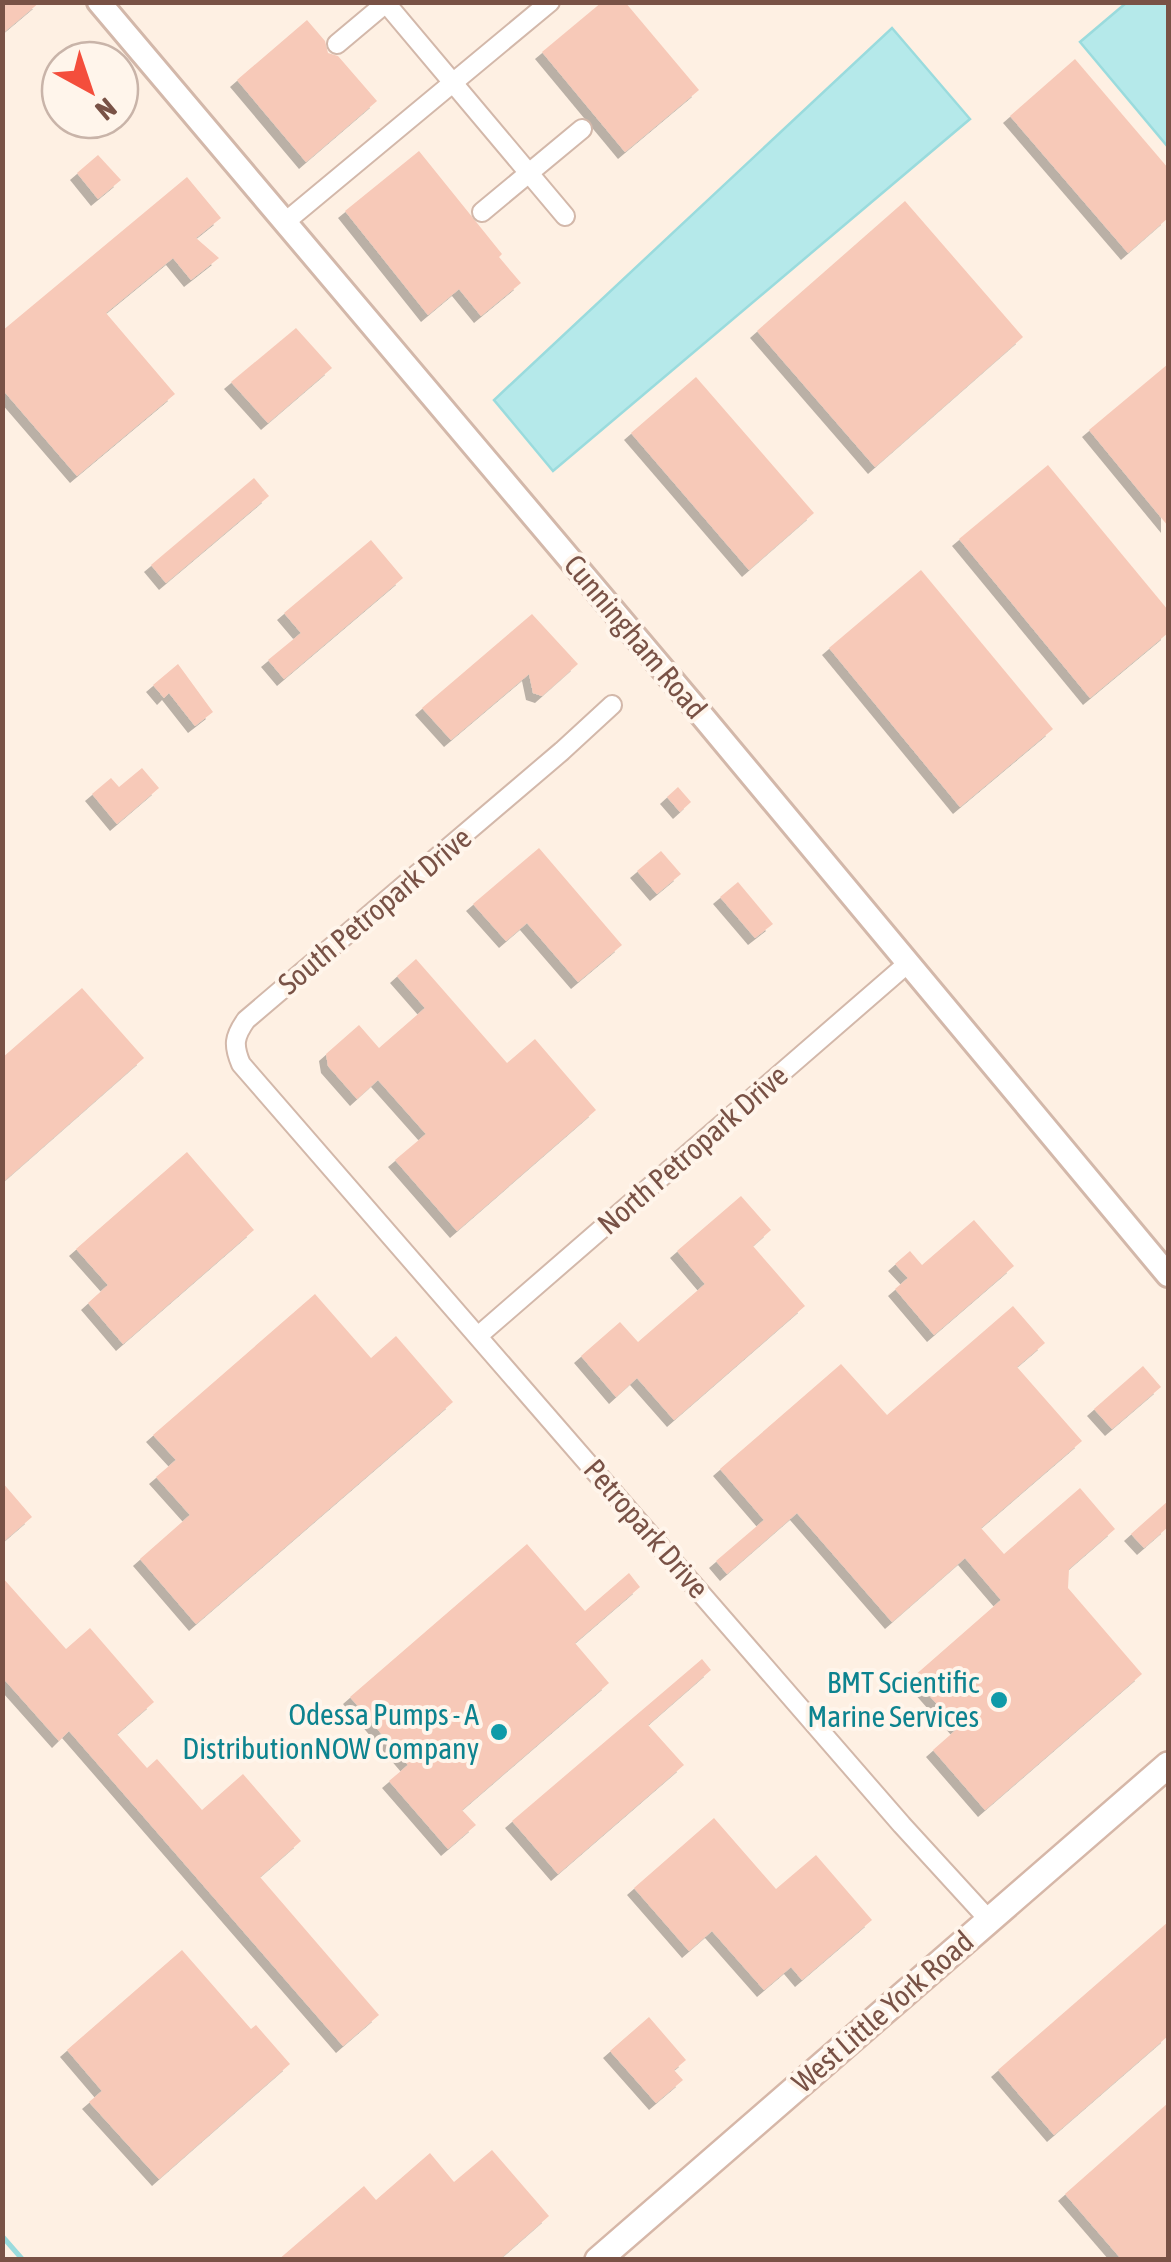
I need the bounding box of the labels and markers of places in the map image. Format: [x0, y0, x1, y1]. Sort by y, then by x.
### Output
place label: BMT Scientific Marine Services [807, 1665, 980, 1733]
marker: BMT Scientific Marine Services [988, 1689, 1010, 1711]
place label: Odessa Pumps - A DistributionNOW Company [182, 1697, 479, 1765]
marker: Odessa Pumps - A DistributionNOW Company [488, 1721, 510, 1743]

